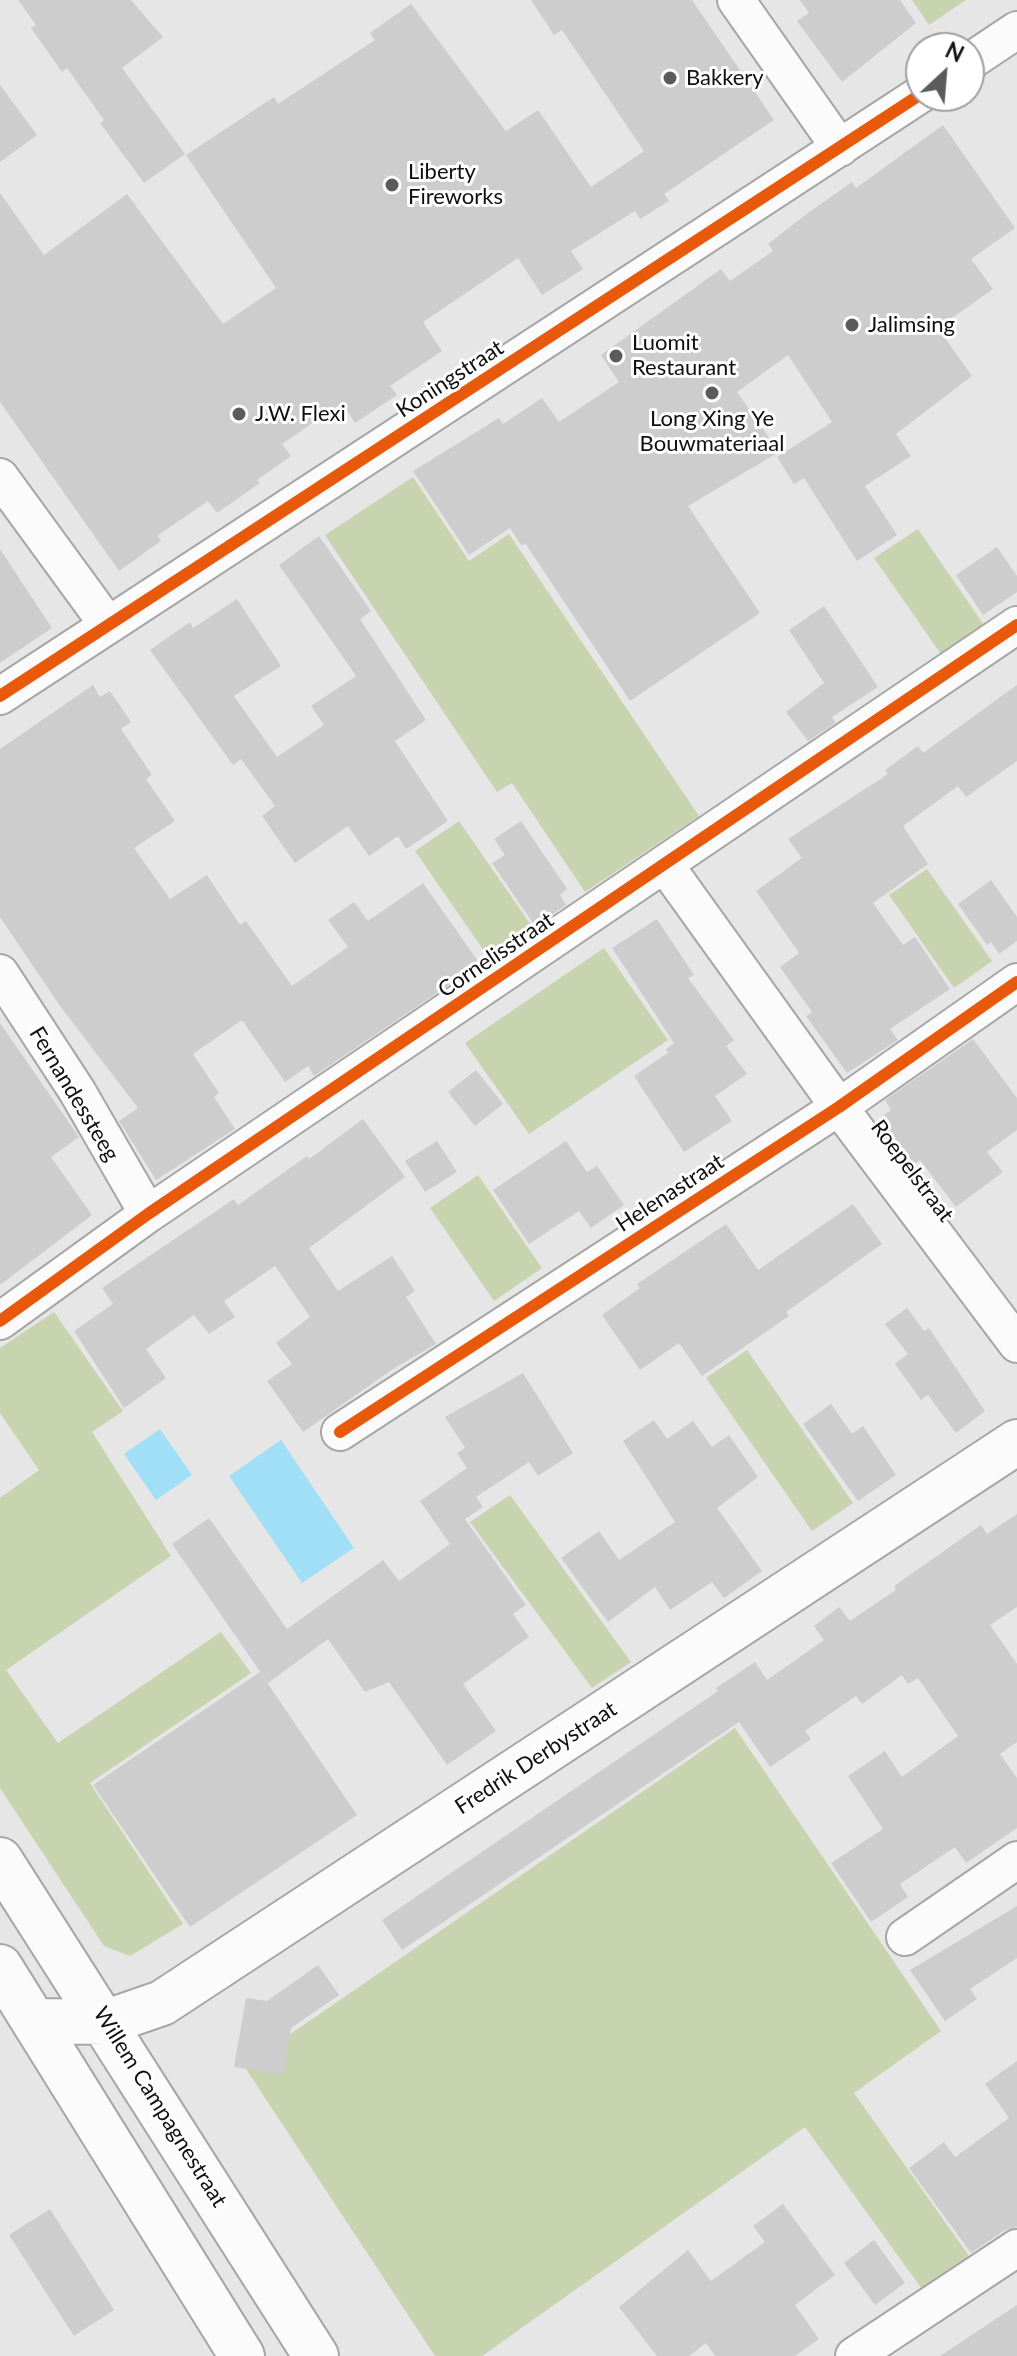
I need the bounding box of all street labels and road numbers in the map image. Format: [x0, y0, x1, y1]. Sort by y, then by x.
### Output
street label: Koningstraat [392, 335, 508, 423]
street label: Cornelisstraat [433, 907, 559, 1003]
street label: Fernandessteeg [24, 1022, 124, 1166]
street label: Roepelstraat [865, 1115, 959, 1227]
street label: Helenastraat [611, 1148, 729, 1238]
street label: Fredrik Derbystraat [450, 1696, 622, 1820]
street label: Willem Campagnestraat [88, 2002, 232, 2212]

